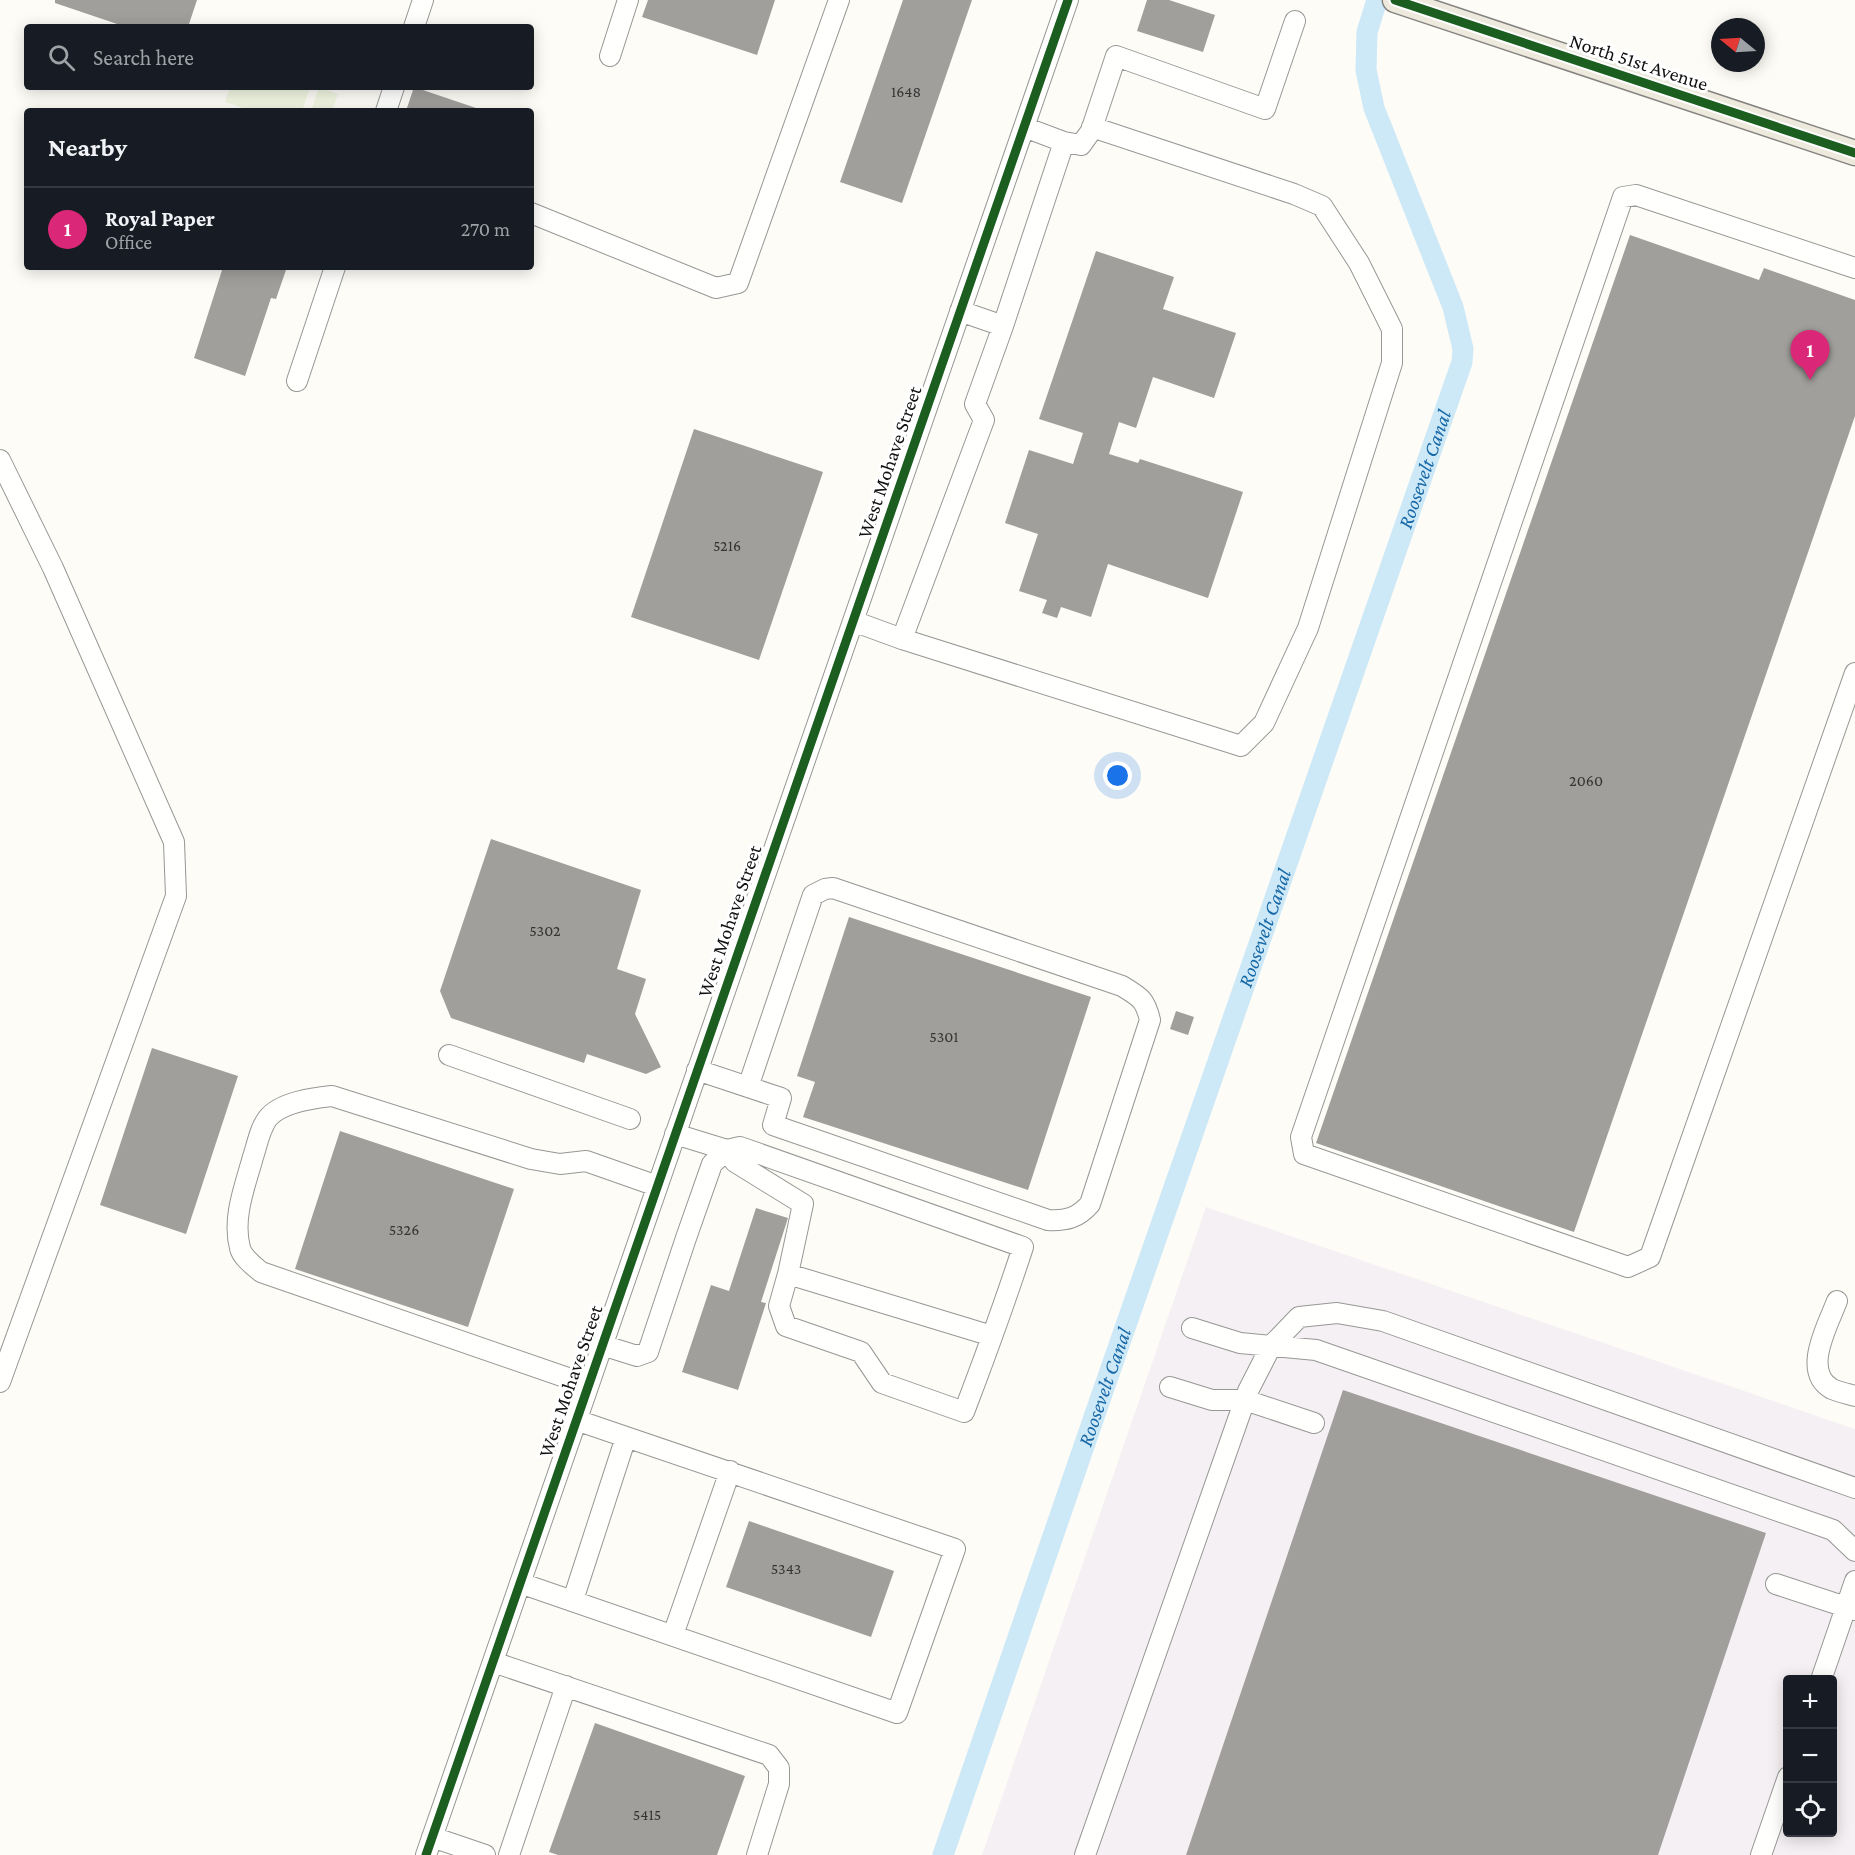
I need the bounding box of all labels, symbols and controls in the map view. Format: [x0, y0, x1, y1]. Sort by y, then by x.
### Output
north arrow [1711, 18, 1765, 72]
search box [24, 24, 534, 90]
street label: North 51st Avenue [1567, 29, 1711, 95]
icon: search [45, 41, 78, 74]
text: Search here [93, 45, 194, 70]
house number: 1648 [891, 83, 921, 100]
text: Nearby [48, 133, 127, 162]
text: Royal Paper [105, 206, 215, 231]
text: 1 [64, 218, 71, 240]
text: 270 m [461, 218, 510, 240]
text: Office [105, 231, 152, 253]
pin: 1 [1790, 330, 1830, 380]
street label: West Mohave Street [853, 383, 925, 541]
water label: Roosevelt Canal [1393, 406, 1457, 532]
house number: 5216 [713, 537, 741, 554]
your location [1103, 761, 1132, 790]
house number: 2060 [1569, 772, 1603, 789]
street label: West Mohave Street [693, 842, 765, 1000]
water label: Roosevelt Canal [1233, 865, 1296, 991]
house number: 5302 [529, 922, 561, 939]
house number: 5301 [929, 1028, 959, 1045]
house number: 5326 [389, 1221, 419, 1238]
street label: West Mohave Street [534, 1302, 606, 1460]
water label: Roosevelt Canal [1073, 1324, 1136, 1449]
house number: 5343 [771, 1560, 801, 1577]
map controls [1783, 1675, 1837, 1837]
button: + [1783, 1675, 1837, 1729]
button: − [1783, 1729, 1837, 1783]
button: locate [1783, 1783, 1837, 1837]
house number: 5415 [633, 1806, 661, 1823]

